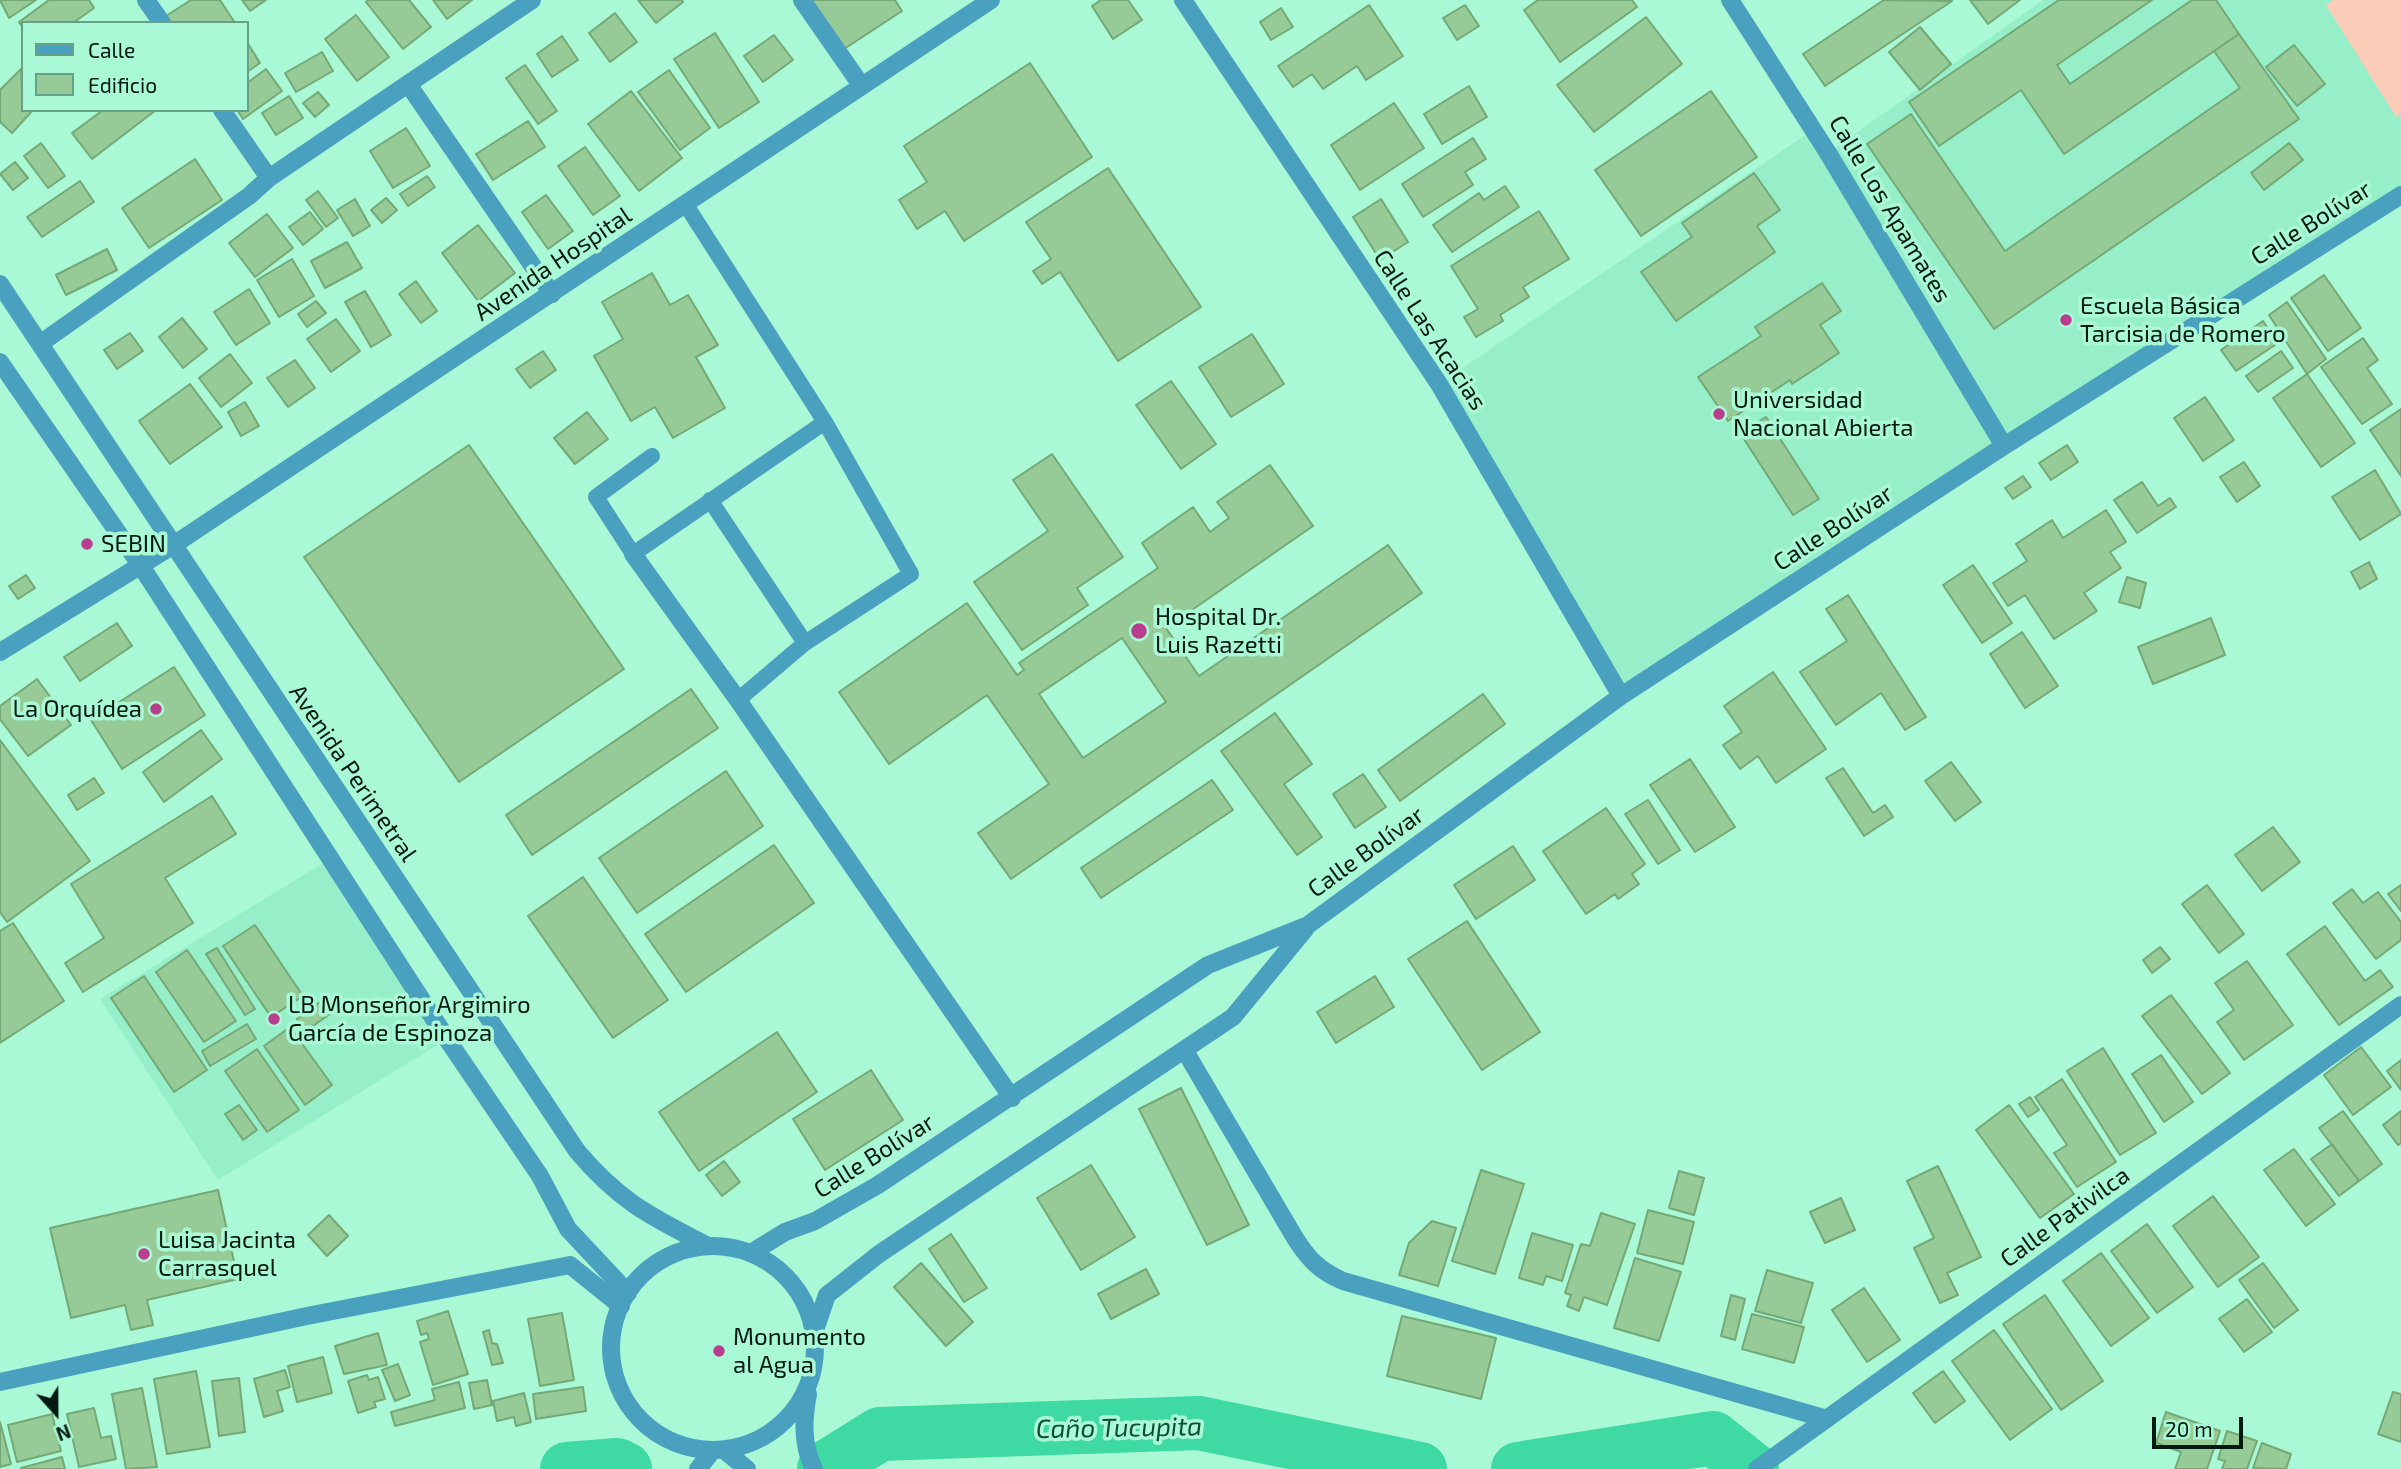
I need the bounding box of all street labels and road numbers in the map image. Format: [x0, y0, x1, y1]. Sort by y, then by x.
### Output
street label: Calle Los Apamates [1823, 110, 1957, 308]
street label: Calle Bolívar [2246, 175, 2376, 271]
street label: Avenida Hospital [469, 201, 637, 327]
street label: Calle Las Acacias [1367, 244, 1493, 416]
street label: Calle Bolívar [1768, 479, 1898, 577]
street label: Avenida Perimetral [283, 679, 423, 867]
street label: Calle Bolívar [1302, 800, 1430, 904]
street label: Calle Bolívar [809, 1108, 939, 1204]
street label: Calle Pativilca [1995, 1161, 2135, 1273]

